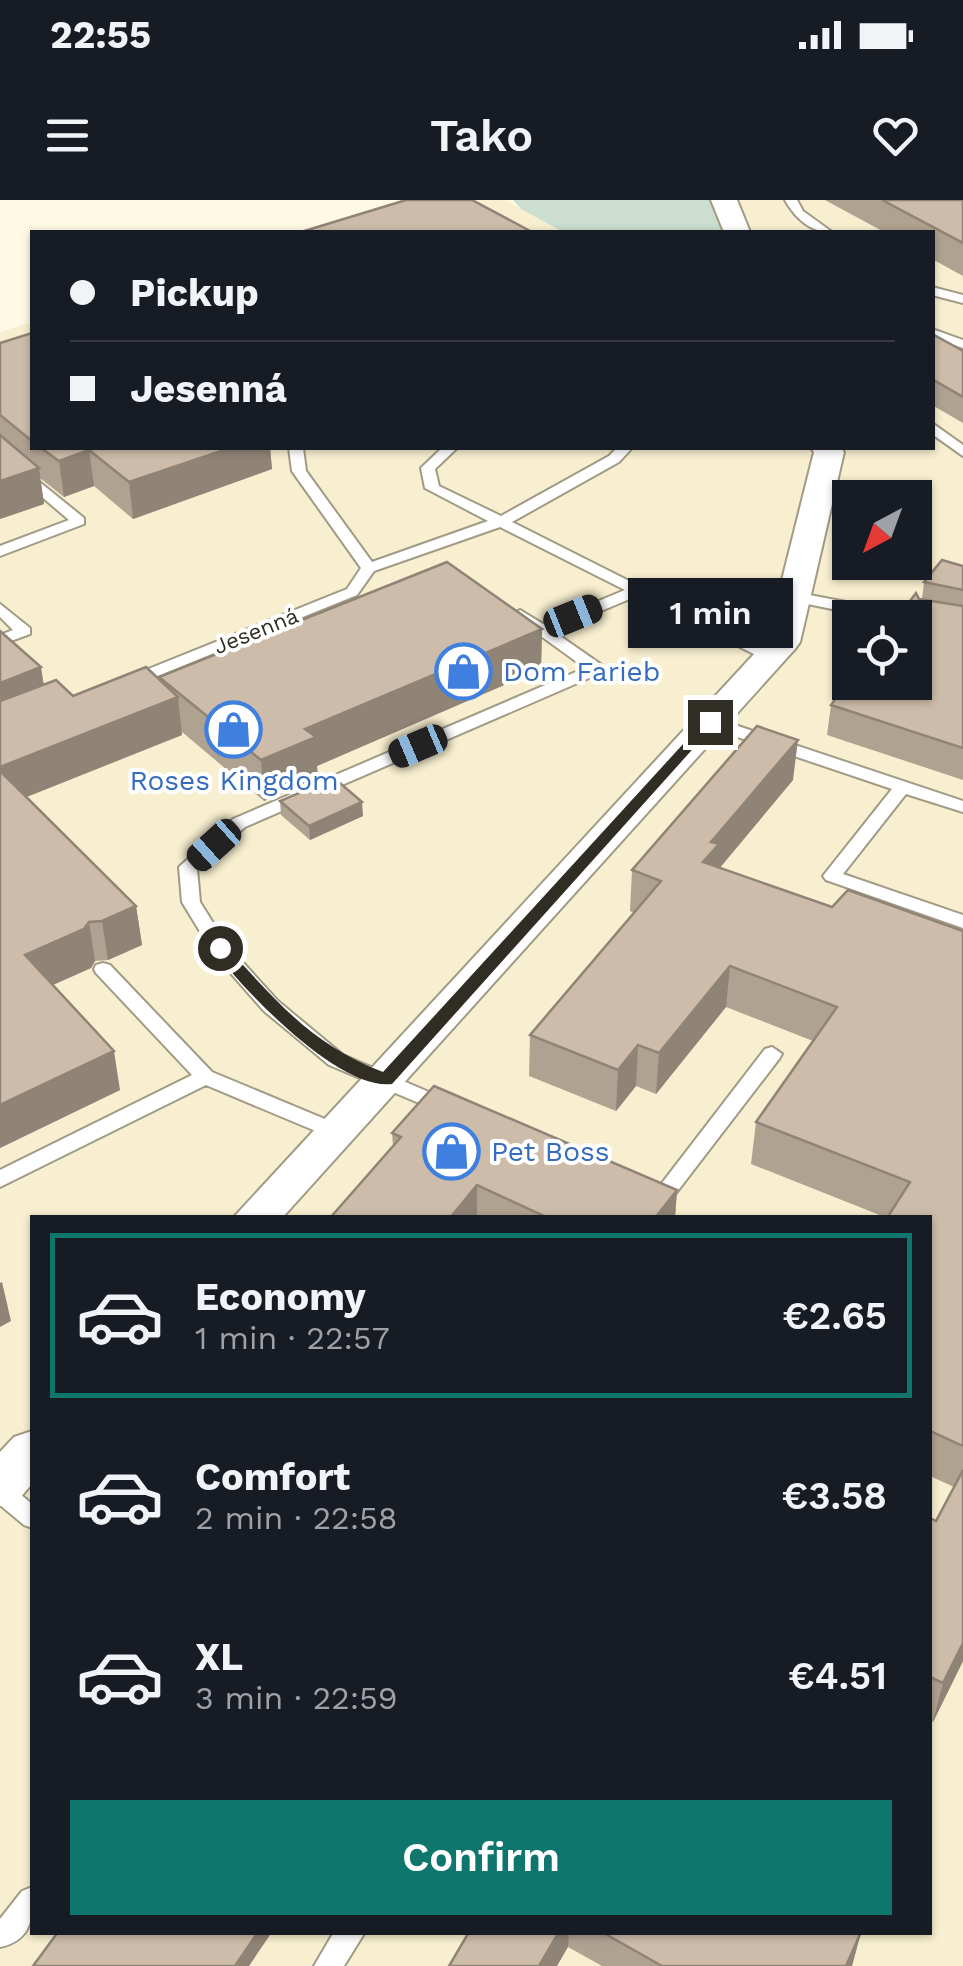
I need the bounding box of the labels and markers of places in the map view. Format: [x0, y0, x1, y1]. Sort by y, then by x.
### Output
shop icon: Dom Farieb [434, 641, 494, 701]
place label: Dom Farieb [503, 655, 660, 688]
shop icon: Roses Kingdom [204, 699, 264, 759]
place label: Roses Kingdom [129, 764, 339, 797]
shop icon: Pet Boss [422, 1121, 482, 1181]
place label: Pet Boss [491, 1135, 609, 1168]

